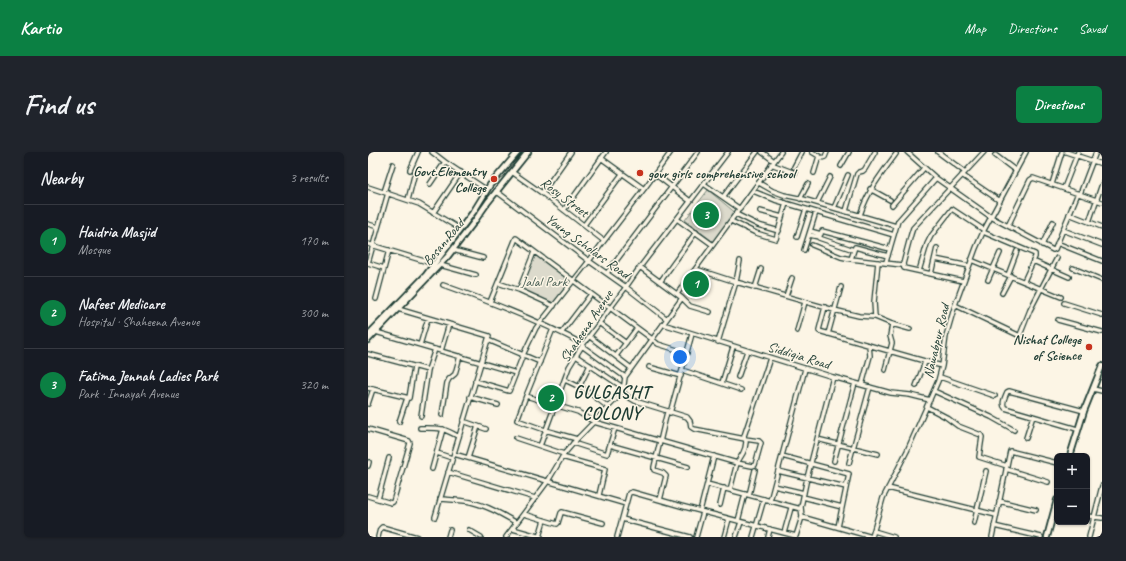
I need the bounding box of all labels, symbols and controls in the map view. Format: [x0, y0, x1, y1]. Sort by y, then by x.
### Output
text: Kartio [20, 16, 61, 40]
text: Map [965, 20, 986, 37]
text: Directions [1008, 20, 1057, 37]
text: Saved [1079, 20, 1106, 37]
button: Directions [1016, 86, 1102, 123]
text: Find us [24, 87, 94, 122]
place label: Govt.Elementry College [413, 163, 488, 196]
place label: govr girls comprehensive school [648, 165, 798, 182]
text: Nearby [40, 168, 83, 189]
marker: govr girls comprehensive school [635, 168, 645, 178]
text: 3 results [290, 170, 328, 186]
marker: Govt.Elementry College [489, 174, 499, 184]
street label: Rosy Street [537, 174, 593, 222]
pin: 3 [693, 200, 719, 230]
street label: Young Scholars Road [542, 210, 635, 284]
street label: Bosan Road [419, 214, 469, 269]
text: Haidria Masjid [78, 223, 155, 242]
text: 1 [50, 233, 56, 249]
text: 170 m [300, 233, 328, 249]
text: Mosque [78, 242, 110, 258]
pin: 1 [683, 269, 709, 299]
park label: Jalal Park [520, 273, 569, 290]
street label: Shaheena Avenue [556, 286, 618, 365]
text: Nafees Medicare [78, 295, 164, 314]
street label: Nawabpur Road [920, 300, 954, 380]
text: 2 [50, 305, 56, 321]
text: 300 m [300, 305, 328, 321]
text: Hospital · Shaheena Avenue [78, 314, 199, 330]
place label: Nishat College of Science [1013, 331, 1082, 364]
street label: Siddiqia Road [766, 338, 834, 374]
marker: Nishat College of Science [1084, 342, 1094, 352]
your location [670, 347, 690, 367]
text: Fatima Jennah Ladies Park [78, 367, 218, 386]
text: 3 [50, 377, 56, 393]
text: 320 m [300, 377, 328, 393]
district label: GULGASHT COLONY [573, 381, 653, 424]
pin: 2 [538, 383, 564, 413]
text: Park · Innayah Avenue [78, 386, 179, 402]
map controls [1054, 453, 1090, 525]
button: + [1054, 453, 1090, 489]
button: − [1054, 489, 1090, 525]

